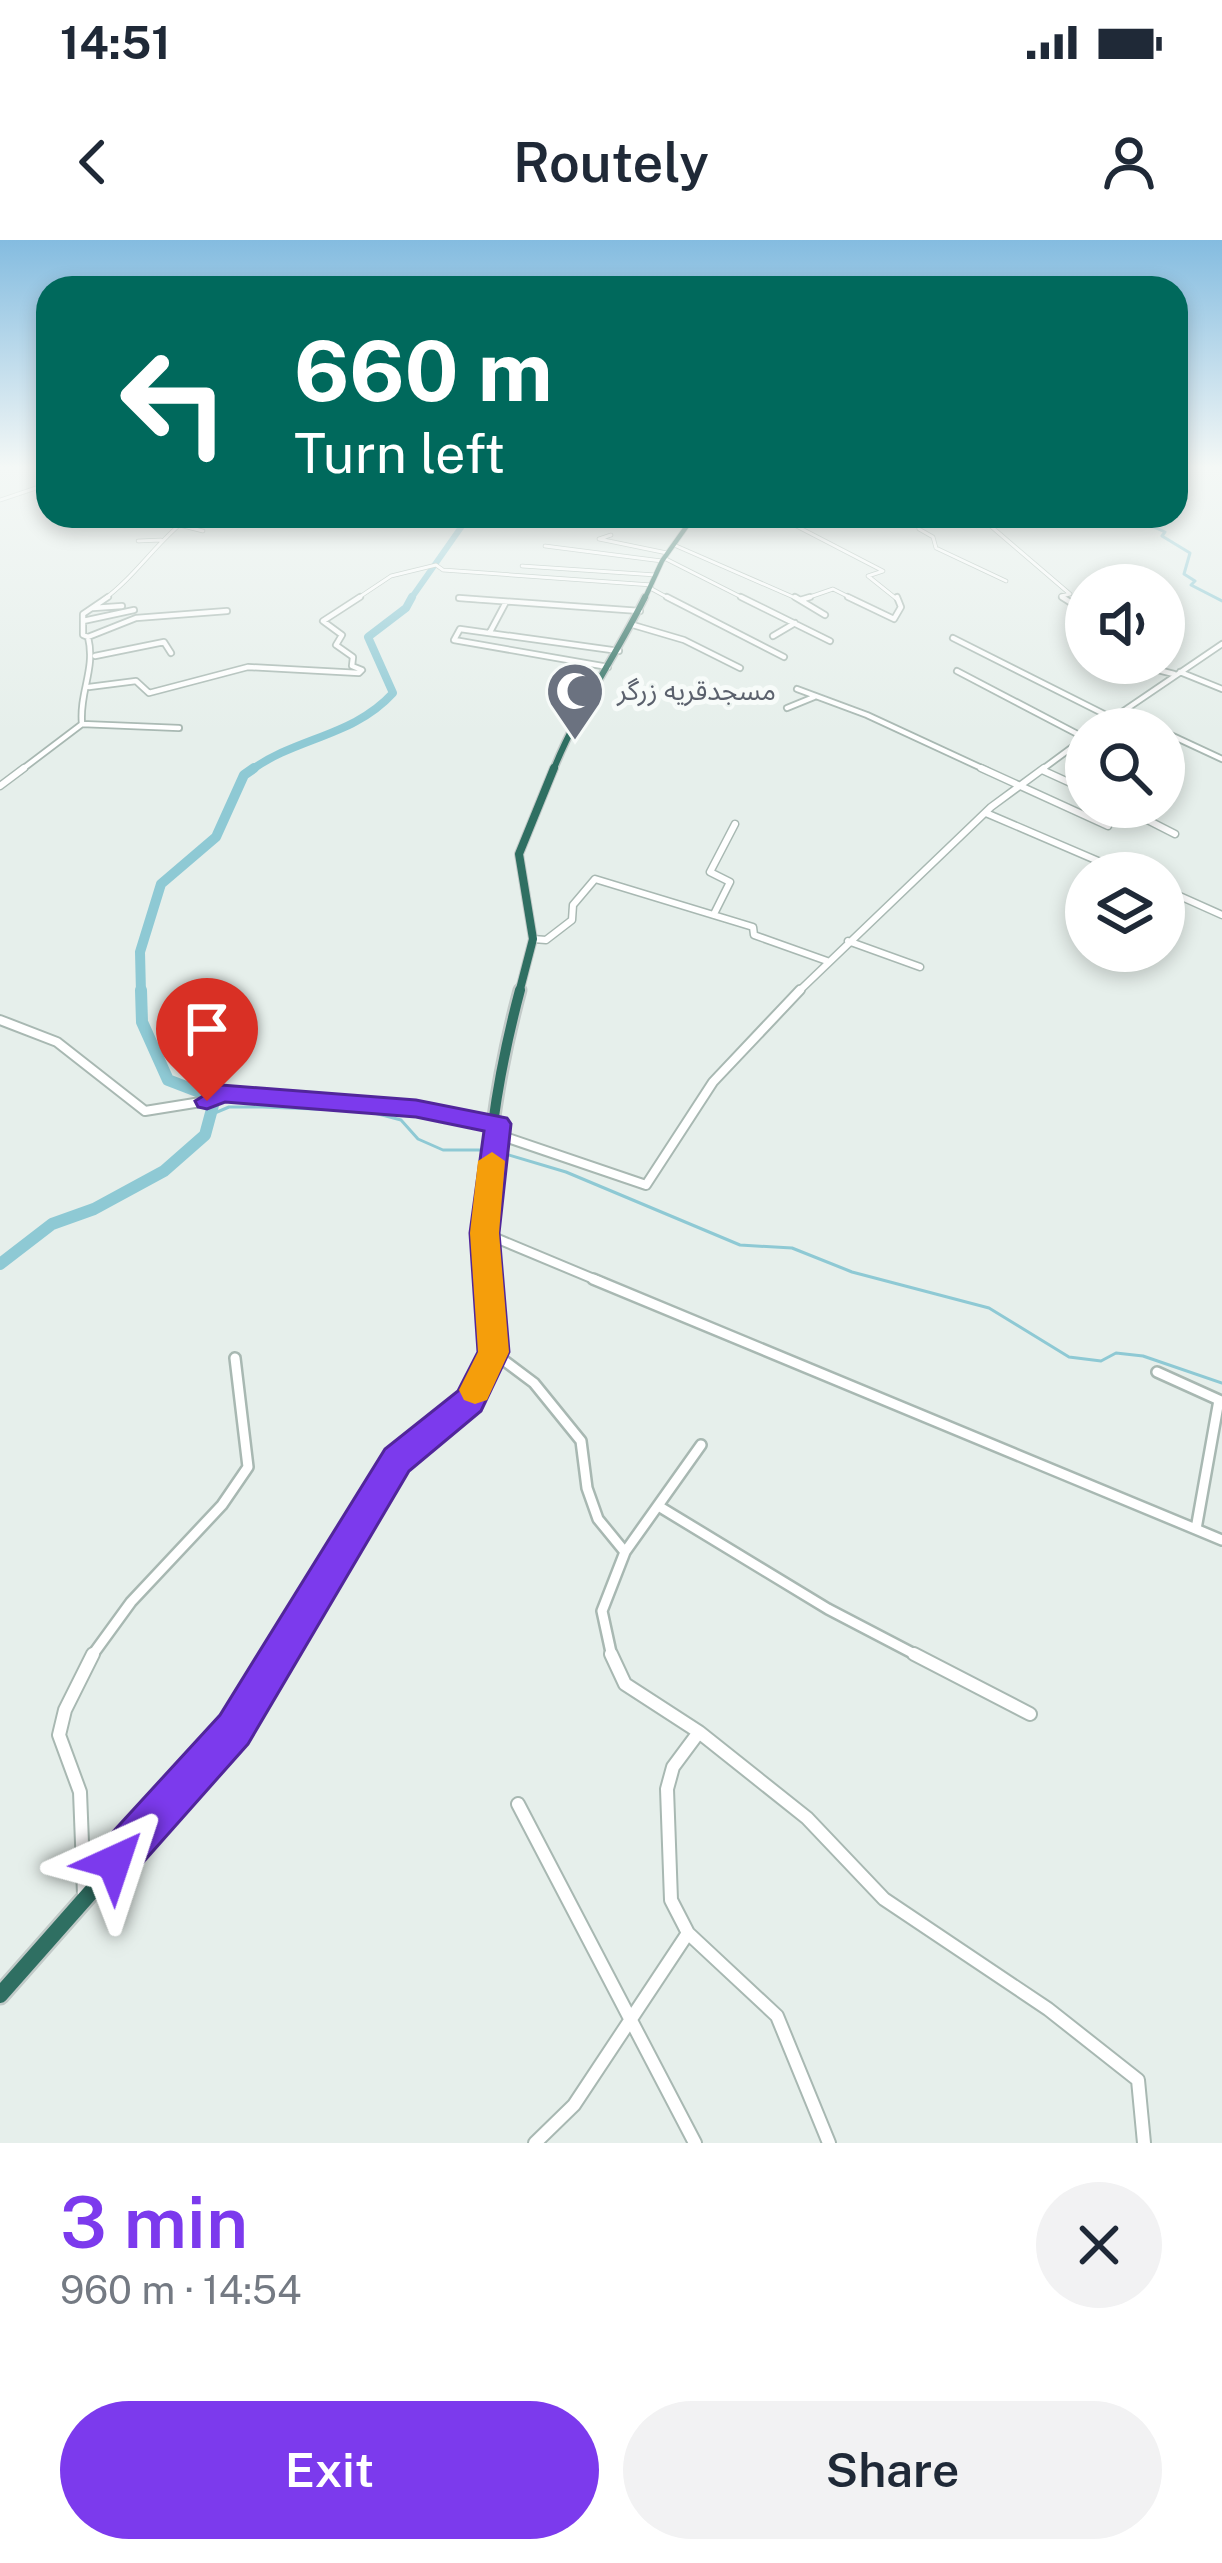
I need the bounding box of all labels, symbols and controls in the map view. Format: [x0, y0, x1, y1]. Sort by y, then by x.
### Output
text: 14:51 [60, 16, 171, 69]
icon: back [60, 129, 126, 195]
icon: person [1096, 129, 1162, 195]
text: Routely [513, 131, 709, 194]
text: 660 m [294, 321, 553, 420]
icon: left [96, 324, 252, 480]
text: Turn left [294, 422, 505, 485]
map controls [1065, 564, 1185, 972]
button: sound [1065, 564, 1185, 684]
mosque icon: مسجدقریه زرگر [544, 660, 606, 742]
place label: مسجدقریه زرگر [616, 674, 776, 707]
button: search [1065, 708, 1185, 828]
button: layers [1065, 852, 1185, 972]
pin [156, 978, 258, 1101]
icon: arrive [174, 996, 240, 1062]
position arrow [51, 1799, 177, 1925]
text: 3 min [60, 2180, 248, 2264]
button: close [1036, 2182, 1162, 2308]
text: 960 m · 14:54 [60, 2267, 302, 2313]
button: Exit [60, 2401, 599, 2539]
button: Share [623, 2401, 1162, 2539]

